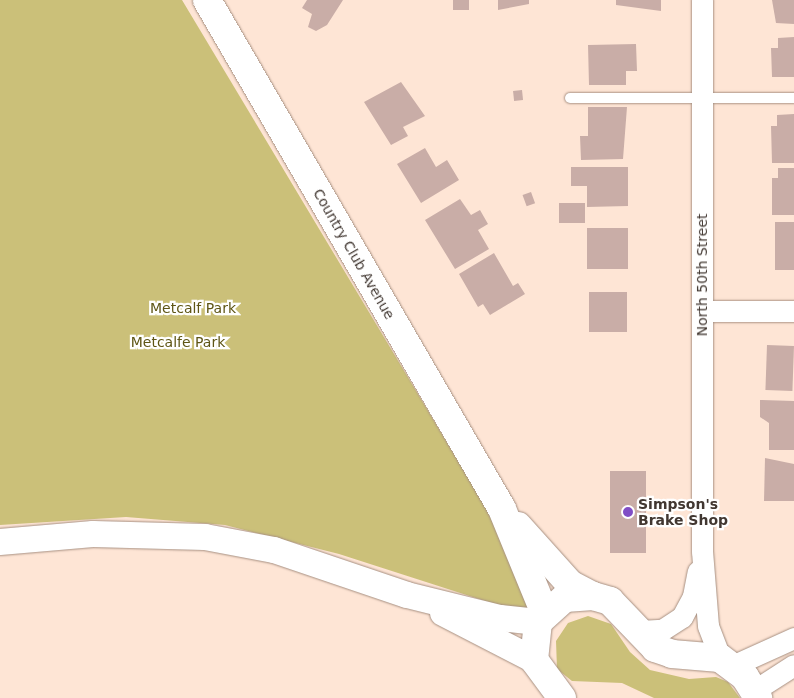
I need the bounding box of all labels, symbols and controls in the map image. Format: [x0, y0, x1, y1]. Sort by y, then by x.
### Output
street label: Country Club Avenue [310, 186, 398, 322]
street label: North 50th Street [694, 214, 710, 336]
park label: Metcalf Park [150, 300, 236, 316]
park label: Metcalfe Park [131, 334, 225, 350]
place label: Simpson's Brake Shop [638, 496, 728, 528]
marker: Simpson's Brake Shop [622, 506, 634, 518]

